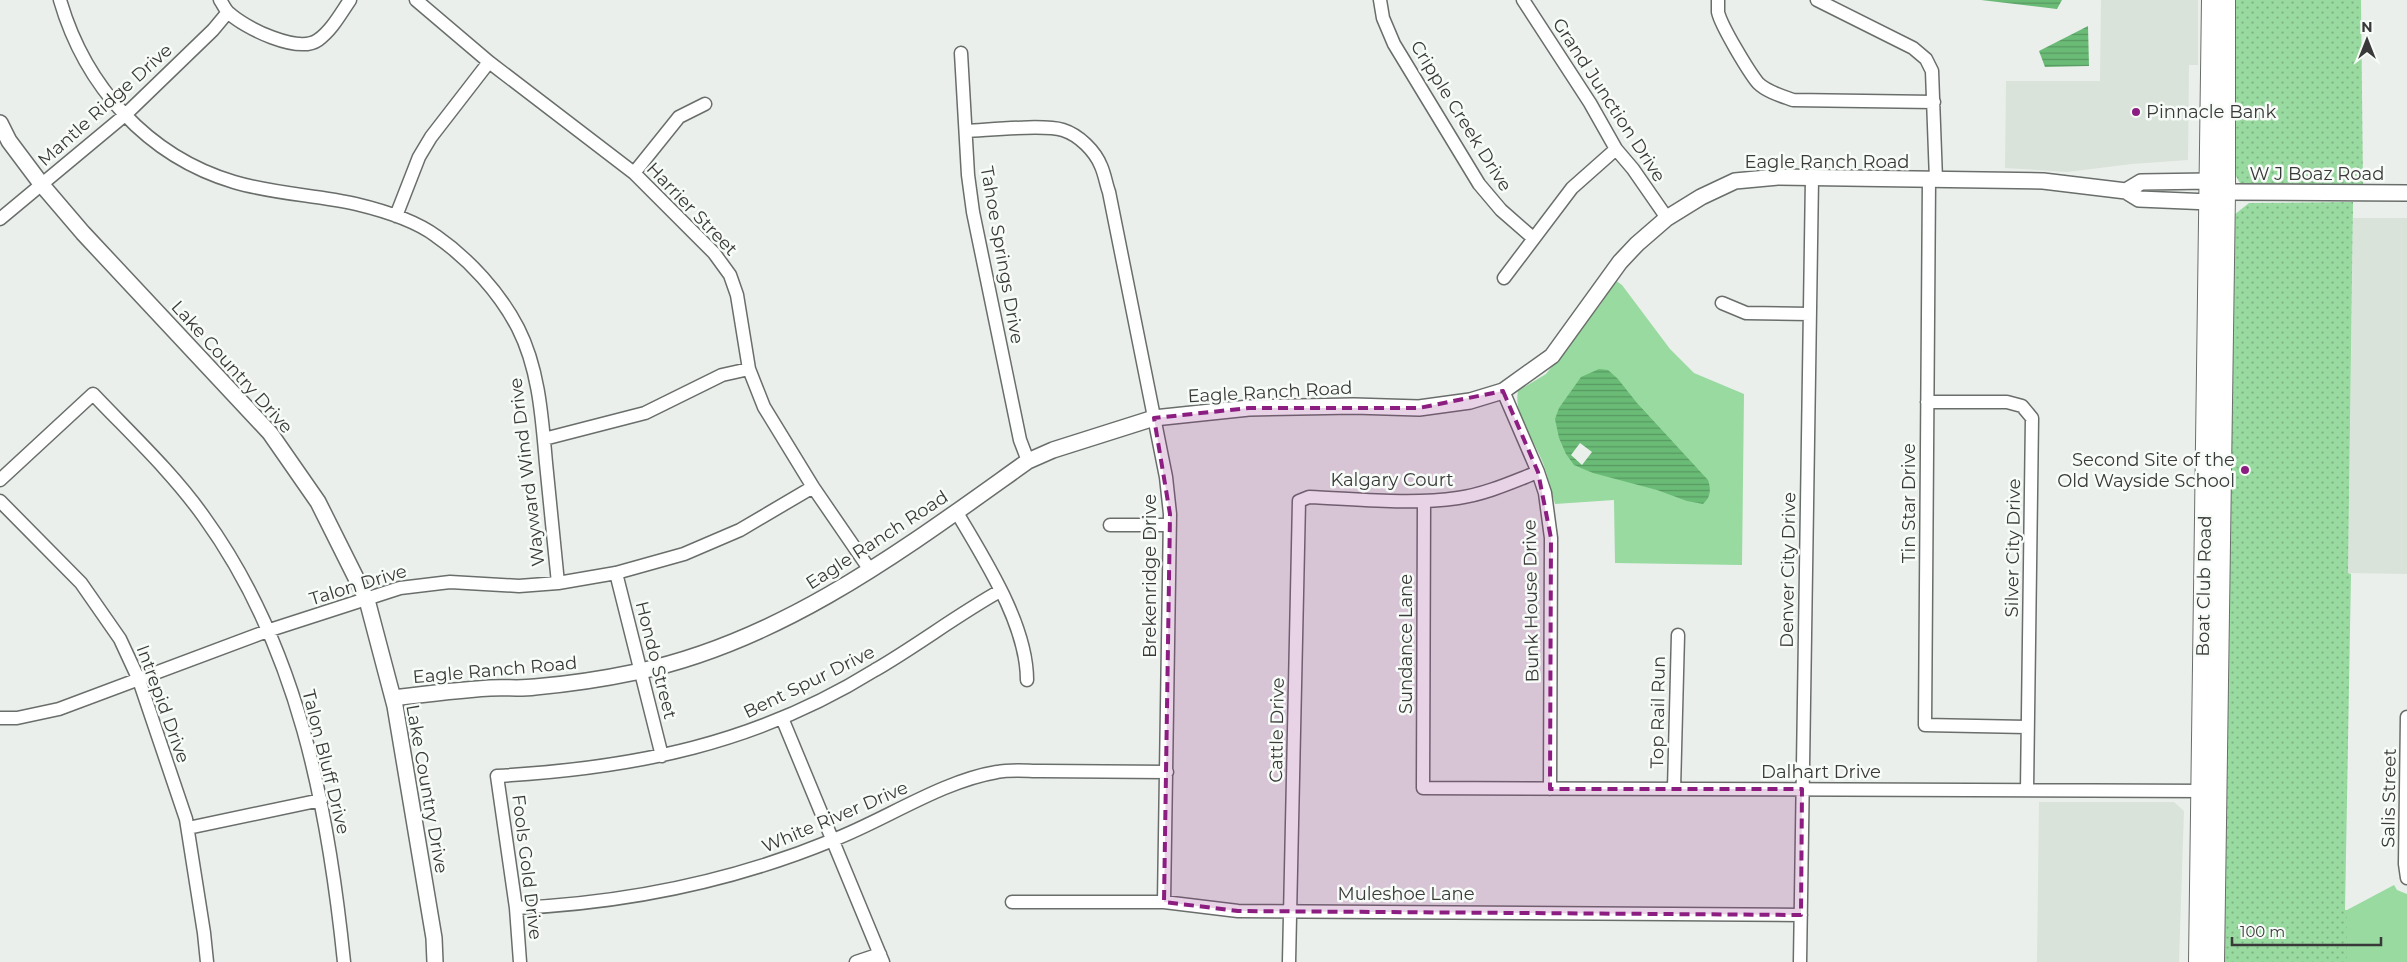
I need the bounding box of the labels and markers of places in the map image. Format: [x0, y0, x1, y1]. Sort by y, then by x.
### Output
place label: Pinnacle Bank [2146, 101, 2277, 123]
marker: Pinnacle Bank [2130, 106, 2142, 118]
place label: Second Site of the Old Wayside School [2057, 449, 2235, 492]
marker: Second Site of the Old Wayside School [2239, 464, 2251, 476]

